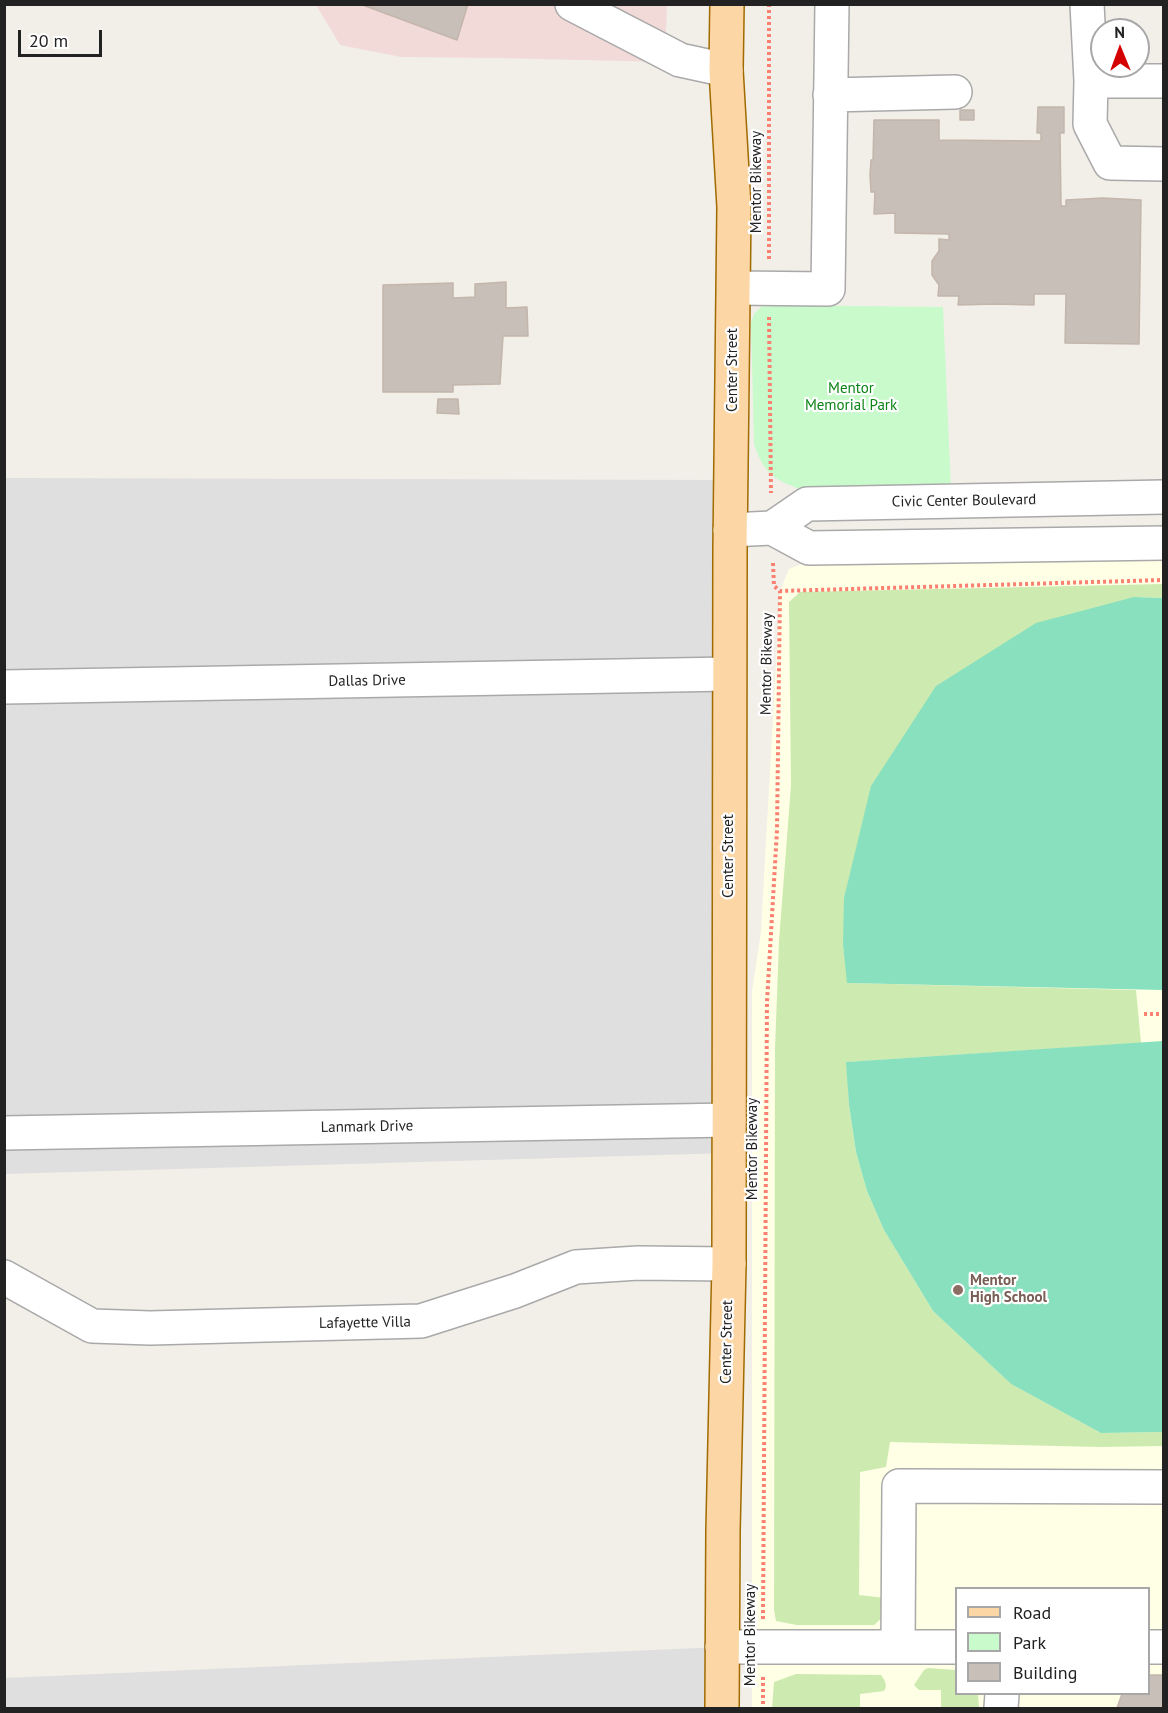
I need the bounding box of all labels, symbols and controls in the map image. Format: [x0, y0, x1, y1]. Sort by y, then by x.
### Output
scale bar [21, 18, 105, 56]
north arrow [1090, 18, 1150, 78]
text: N [1114, 22, 1125, 42]
text: 20 m [29, 29, 68, 52]
street label: Mentor Bikeway [748, 131, 766, 233]
street label: Center Street [724, 328, 742, 412]
park label: Mentor Memorial Park [805, 380, 897, 415]
street label: Civic Center Boulevard [892, 491, 1036, 511]
street label: Mentor Bikeway [757, 613, 777, 715]
street label: Dallas Drive [328, 671, 406, 691]
street label: Center Street [720, 814, 738, 898]
street label: Mentor Bikeway [744, 1098, 762, 1200]
street label: Lanmark Drive [321, 1117, 413, 1137]
place label: Mentor High School [970, 1272, 1047, 1307]
marker: Mentor High School [951, 1283, 965, 1297]
street label: Center Street [717, 1300, 737, 1384]
street label: Lafayette Villa [319, 1313, 411, 1333]
street label: Mentor Bikeway [742, 1584, 760, 1686]
legend [955, 1587, 1150, 1695]
text: Road [1013, 1601, 1051, 1624]
text: Park [1013, 1631, 1046, 1654]
text: Building [1013, 1661, 1077, 1684]

